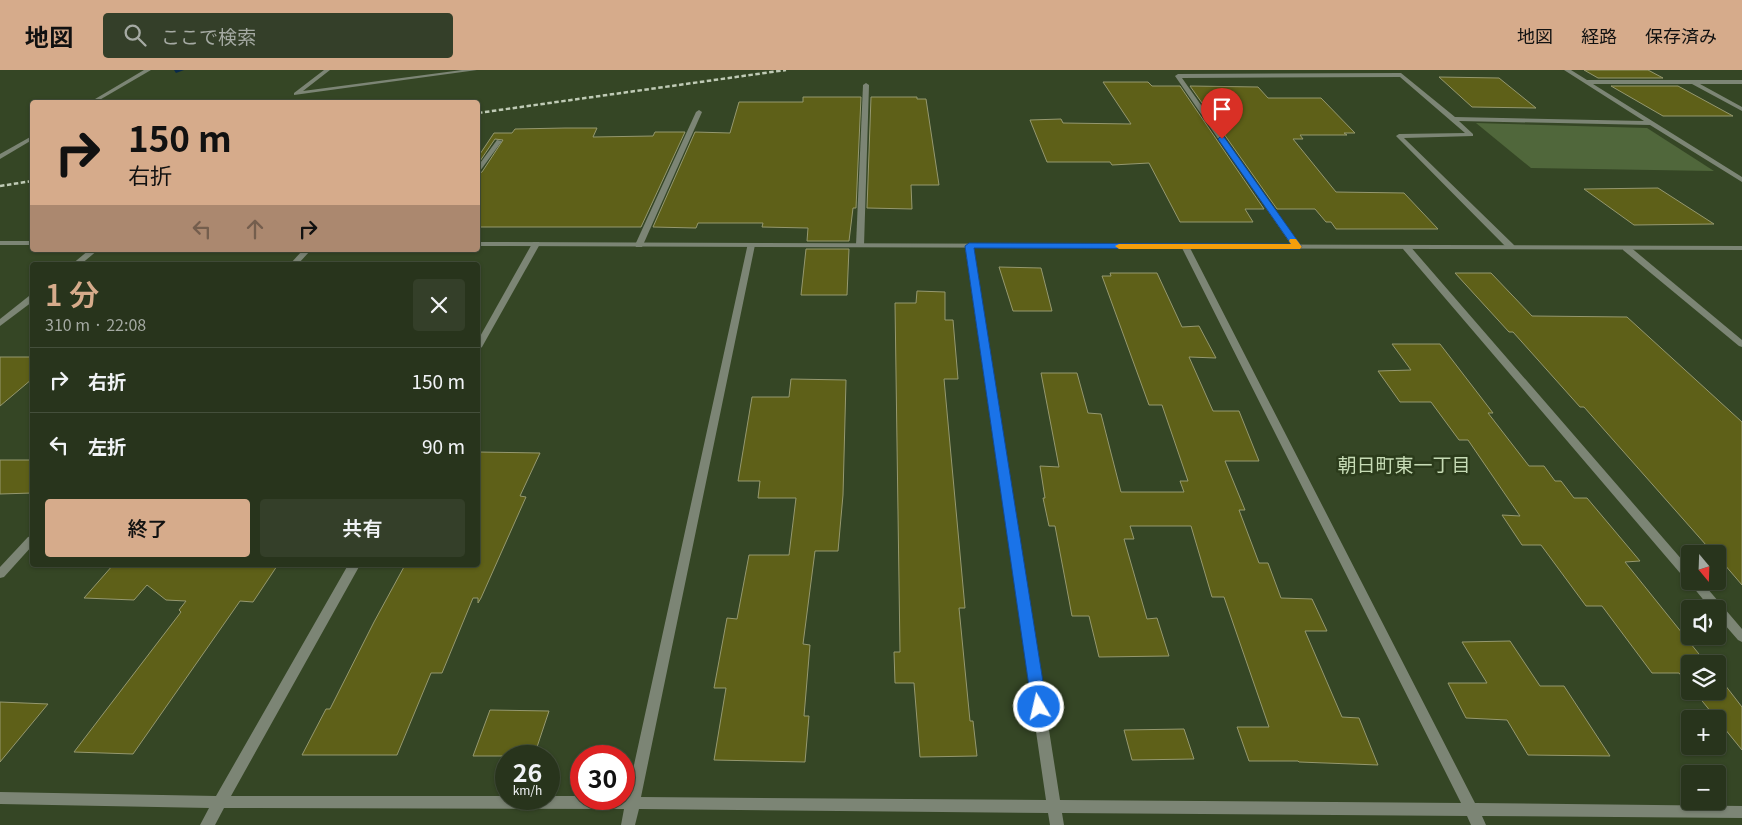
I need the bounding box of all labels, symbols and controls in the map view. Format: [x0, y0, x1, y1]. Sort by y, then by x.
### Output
search box [103, 13, 453, 58]
text: 地図 [25, 18, 73, 53]
icon: search [121, 21, 149, 49]
text: ここで検索 [161, 22, 256, 49]
text: 地図 [1517, 22, 1553, 48]
text: 経路 [1581, 22, 1617, 48]
text: 保存済み [1645, 22, 1717, 48]
pin [1201, 88, 1243, 139]
icon: arrive [1208, 95, 1236, 123]
text: 150 m [128, 111, 232, 162]
icon: right [45, 120, 110, 185]
text: 右折 [128, 158, 172, 190]
icon: left [188, 215, 216, 243]
icon: ahead [241, 215, 269, 243]
icon: right [294, 215, 322, 243]
text: 1 分 [45, 271, 99, 315]
button: close [413, 279, 465, 331]
text: 310 m · 22:08 [45, 312, 146, 336]
icon: right [45, 366, 73, 394]
text: 右折 [88, 367, 126, 394]
text: 150 m [412, 367, 465, 394]
icon: left [45, 431, 73, 459]
text: 左折 [88, 432, 126, 459]
text: 90 m [422, 432, 465, 459]
district label: 朝日町東一丁目 [1337, 450, 1471, 477]
button: 終了 [45, 499, 250, 557]
button: 共有 [260, 499, 465, 557]
north arrow [1681, 545, 1726, 590]
map controls [1681, 545, 1726, 810]
button: sound [1681, 600, 1726, 645]
button: layers [1681, 655, 1726, 700]
position arrow [1012, 680, 1064, 732]
button: + [1681, 710, 1726, 755]
speed limit sign: 30 [570, 745, 635, 810]
text: 26 [513, 753, 542, 789]
button: − [1681, 765, 1726, 810]
text: km/h [513, 781, 542, 798]

